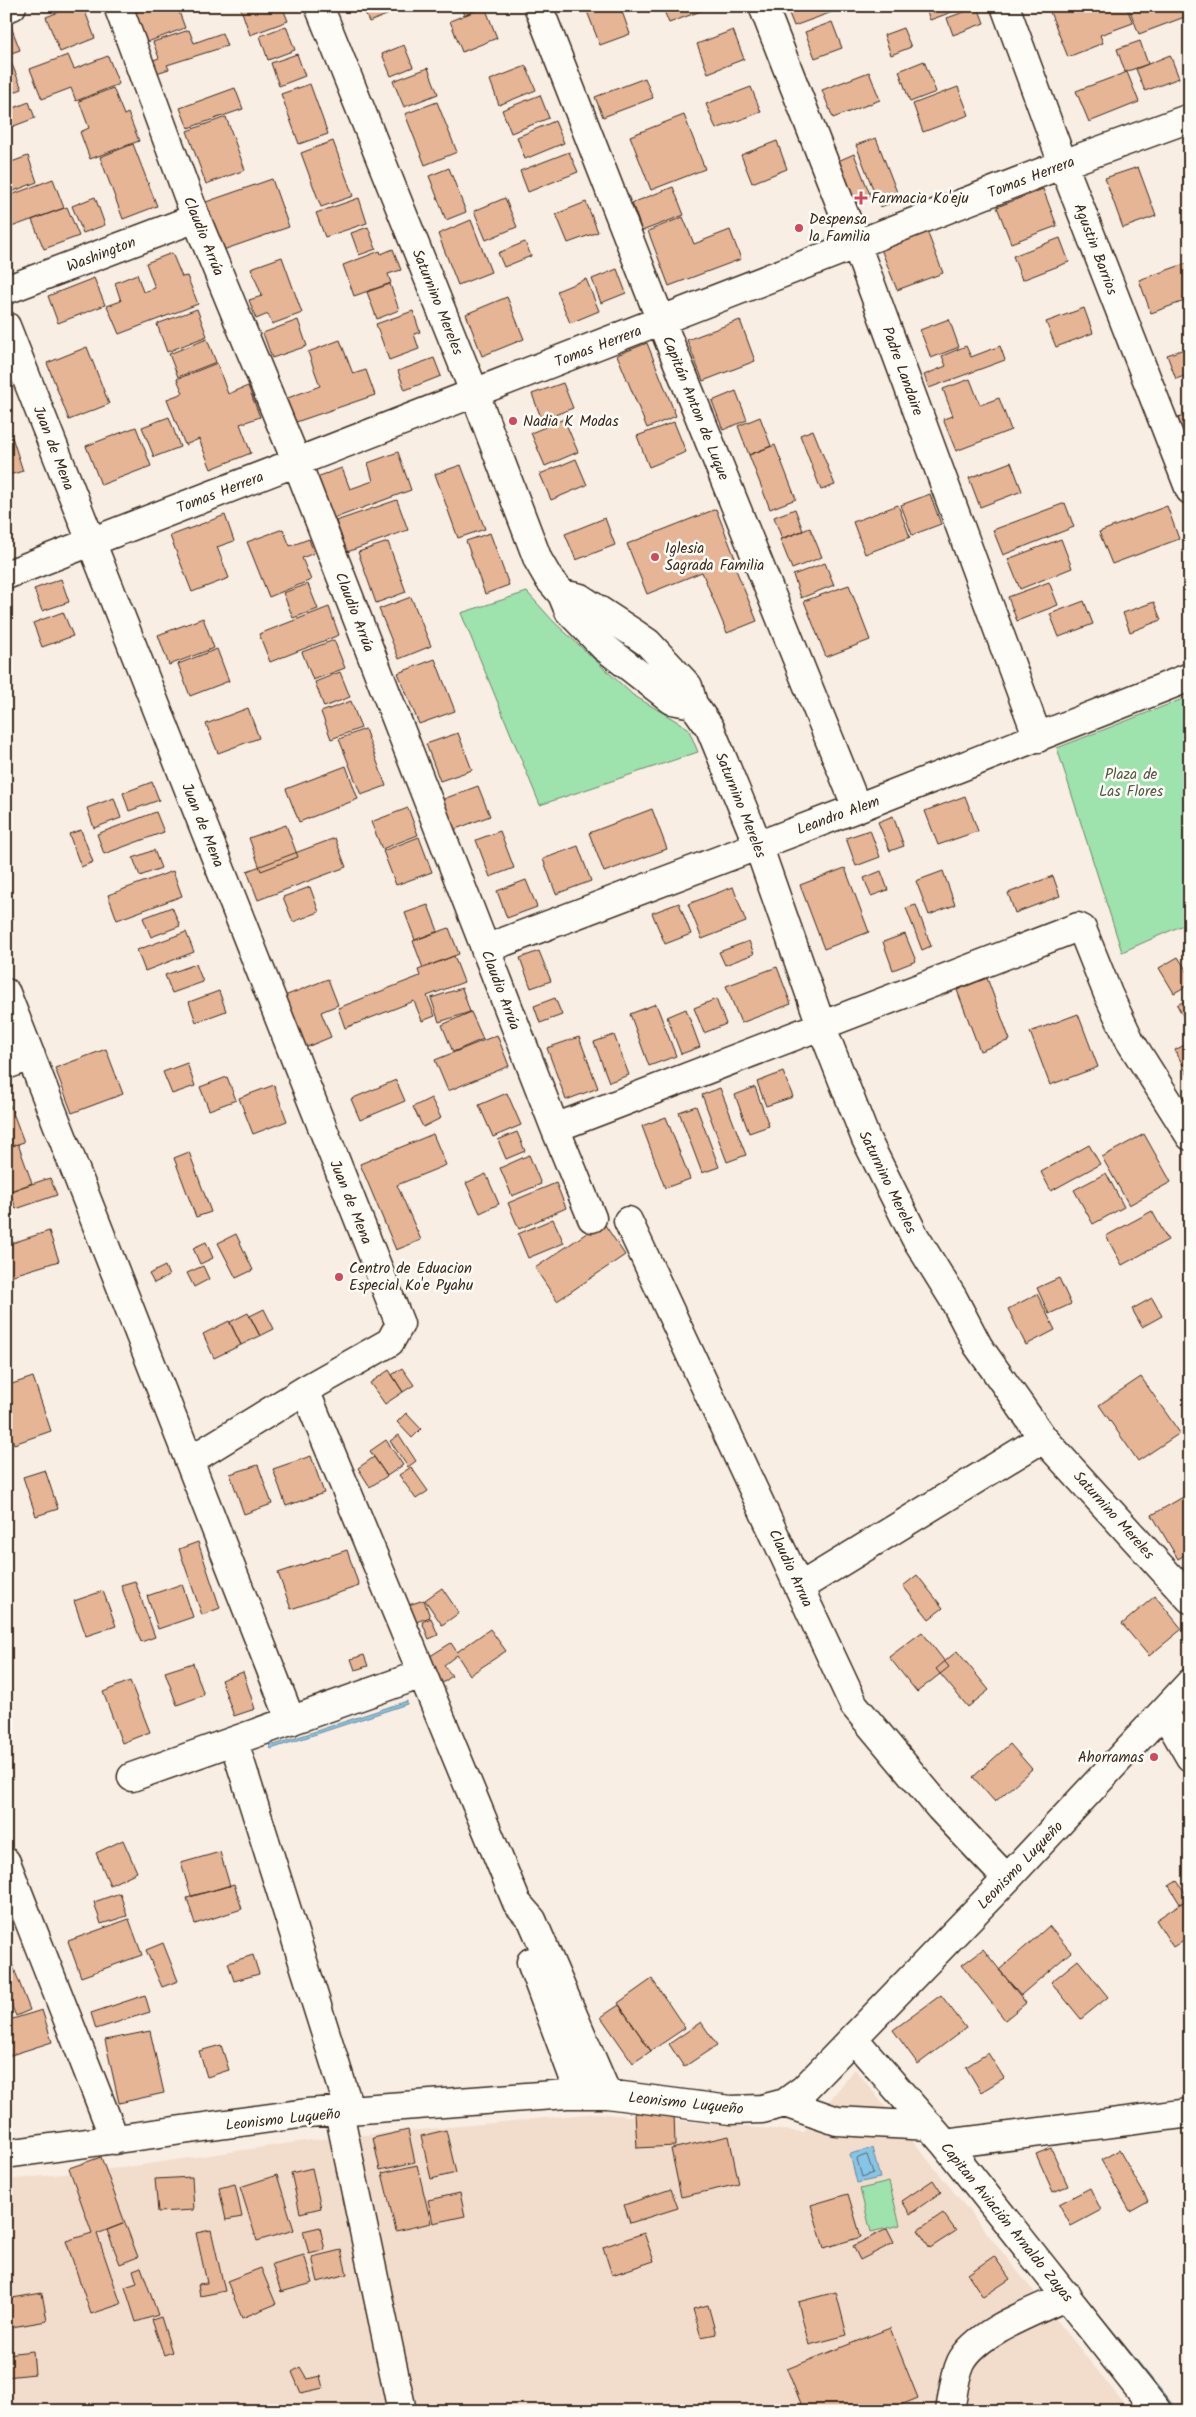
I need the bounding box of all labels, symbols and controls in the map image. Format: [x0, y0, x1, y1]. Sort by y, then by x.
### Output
street label: Tomas Herrera [984, 150, 1078, 206]
place label: Farmacia Ko'eju [871, 187, 969, 211]
marker: Farmacia Ko'eju [855, 192, 867, 204]
street label: Claudio Arrúa [176, 193, 230, 280]
street label: Agustin Barrios [1067, 200, 1124, 299]
place label: Despensa la Familia [809, 208, 870, 249]
marker: Despensa la Familia [793, 222, 805, 234]
street label: Washington [63, 231, 139, 279]
street label: Saturnino Mereles [405, 246, 469, 360]
street label: Tomas Herrera [551, 319, 645, 375]
street label: Padre Landaire [875, 323, 929, 420]
street label: Capitán Anton de Luque [655, 332, 735, 485]
street label: Juan de Mena [26, 402, 80, 494]
place label: Nadia K Modas [523, 410, 619, 434]
marker: Nadia K Modas [507, 415, 519, 427]
street label: Tomas Herrera [173, 465, 267, 521]
place label: Iglesia Sagrada Familia [665, 537, 764, 578]
marker: Iglesia Sagrada Familia [649, 551, 661, 563]
street label: Claudio Arrúa [328, 569, 380, 656]
street label: Saturnino Mereles [708, 749, 772, 863]
park label: Plaza de Las Flores [1099, 763, 1164, 804]
street label: Juan de Mena [174, 780, 230, 871]
street label: Leandro Alem [793, 790, 883, 842]
street label: Claudio Arrúa [474, 947, 526, 1034]
street label: Saturnino Mereles [852, 1127, 923, 1239]
street label: Juan de Mena [322, 1157, 378, 1248]
place label: Centro de Eduacion Especial Ko'e Pyahu [349, 1257, 473, 1298]
marker: Centro de Eduacion Especial Ko'e Pyahu [333, 1271, 345, 1283]
street label: Saturnino Mereles [1067, 1466, 1160, 1566]
street label: Claudio Arrua [761, 1525, 819, 1612]
place label: Ahorramas [1078, 1746, 1145, 1770]
marker: Ahorramas [1148, 1751, 1160, 1763]
street label: Leonismo Luqueño [972, 1816, 1070, 1916]
street label: Leonismo Luqueño [627, 2086, 745, 2122]
street label: Leonismo Luqueño [224, 2102, 342, 2138]
street label: Capitan Aviación Arnaldo Zayas [934, 2137, 1079, 2309]

